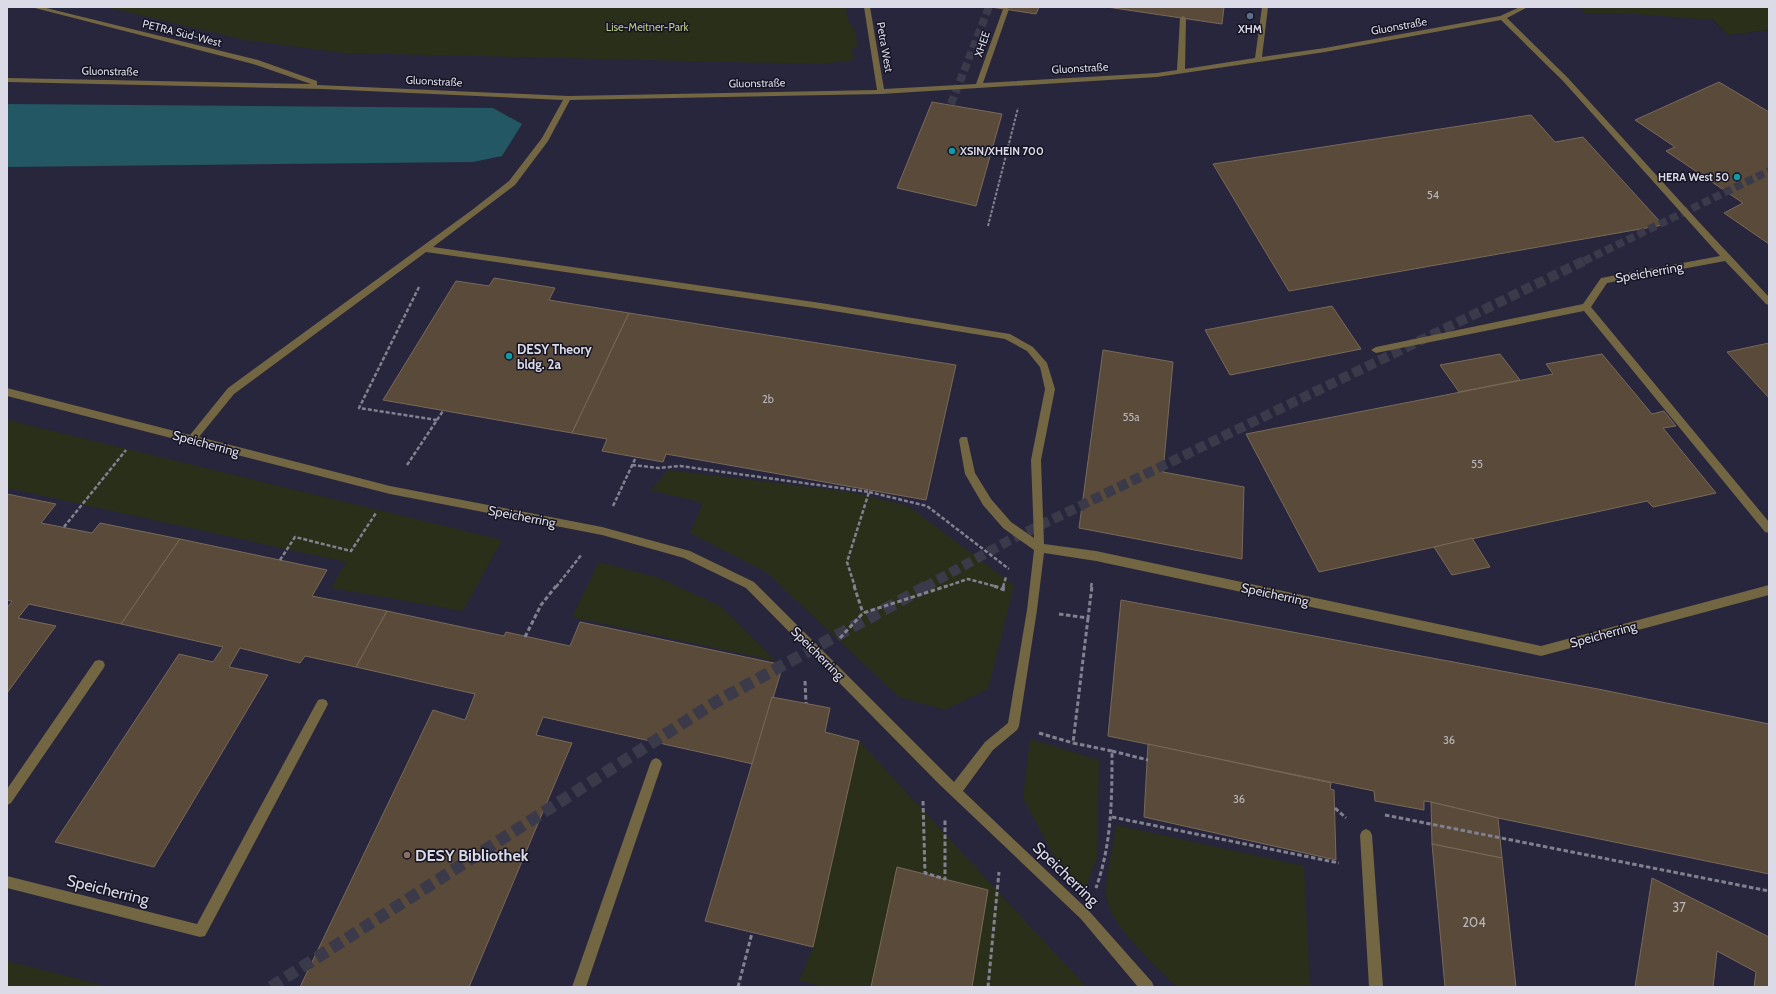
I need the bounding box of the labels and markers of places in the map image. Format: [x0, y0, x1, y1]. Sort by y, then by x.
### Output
marker: XHM [1245, 11, 1255, 21]
place label: XHM [1237, 22, 1262, 36]
place label: XSIN/XHEIN 700 [959, 144, 1044, 158]
marker: XSIN/XHEIN 700 [947, 146, 957, 156]
place label: HERA West 50 [1658, 170, 1729, 184]
marker: HERA West 50 [1732, 172, 1742, 182]
place label: DESY Theory bldg. 2a [517, 341, 592, 372]
marker: DESY Theory bldg. 2a [504, 351, 514, 361]
place label: DESY Bibliothek [415, 846, 529, 865]
marker: DESY Bibliothek [402, 850, 412, 860]

